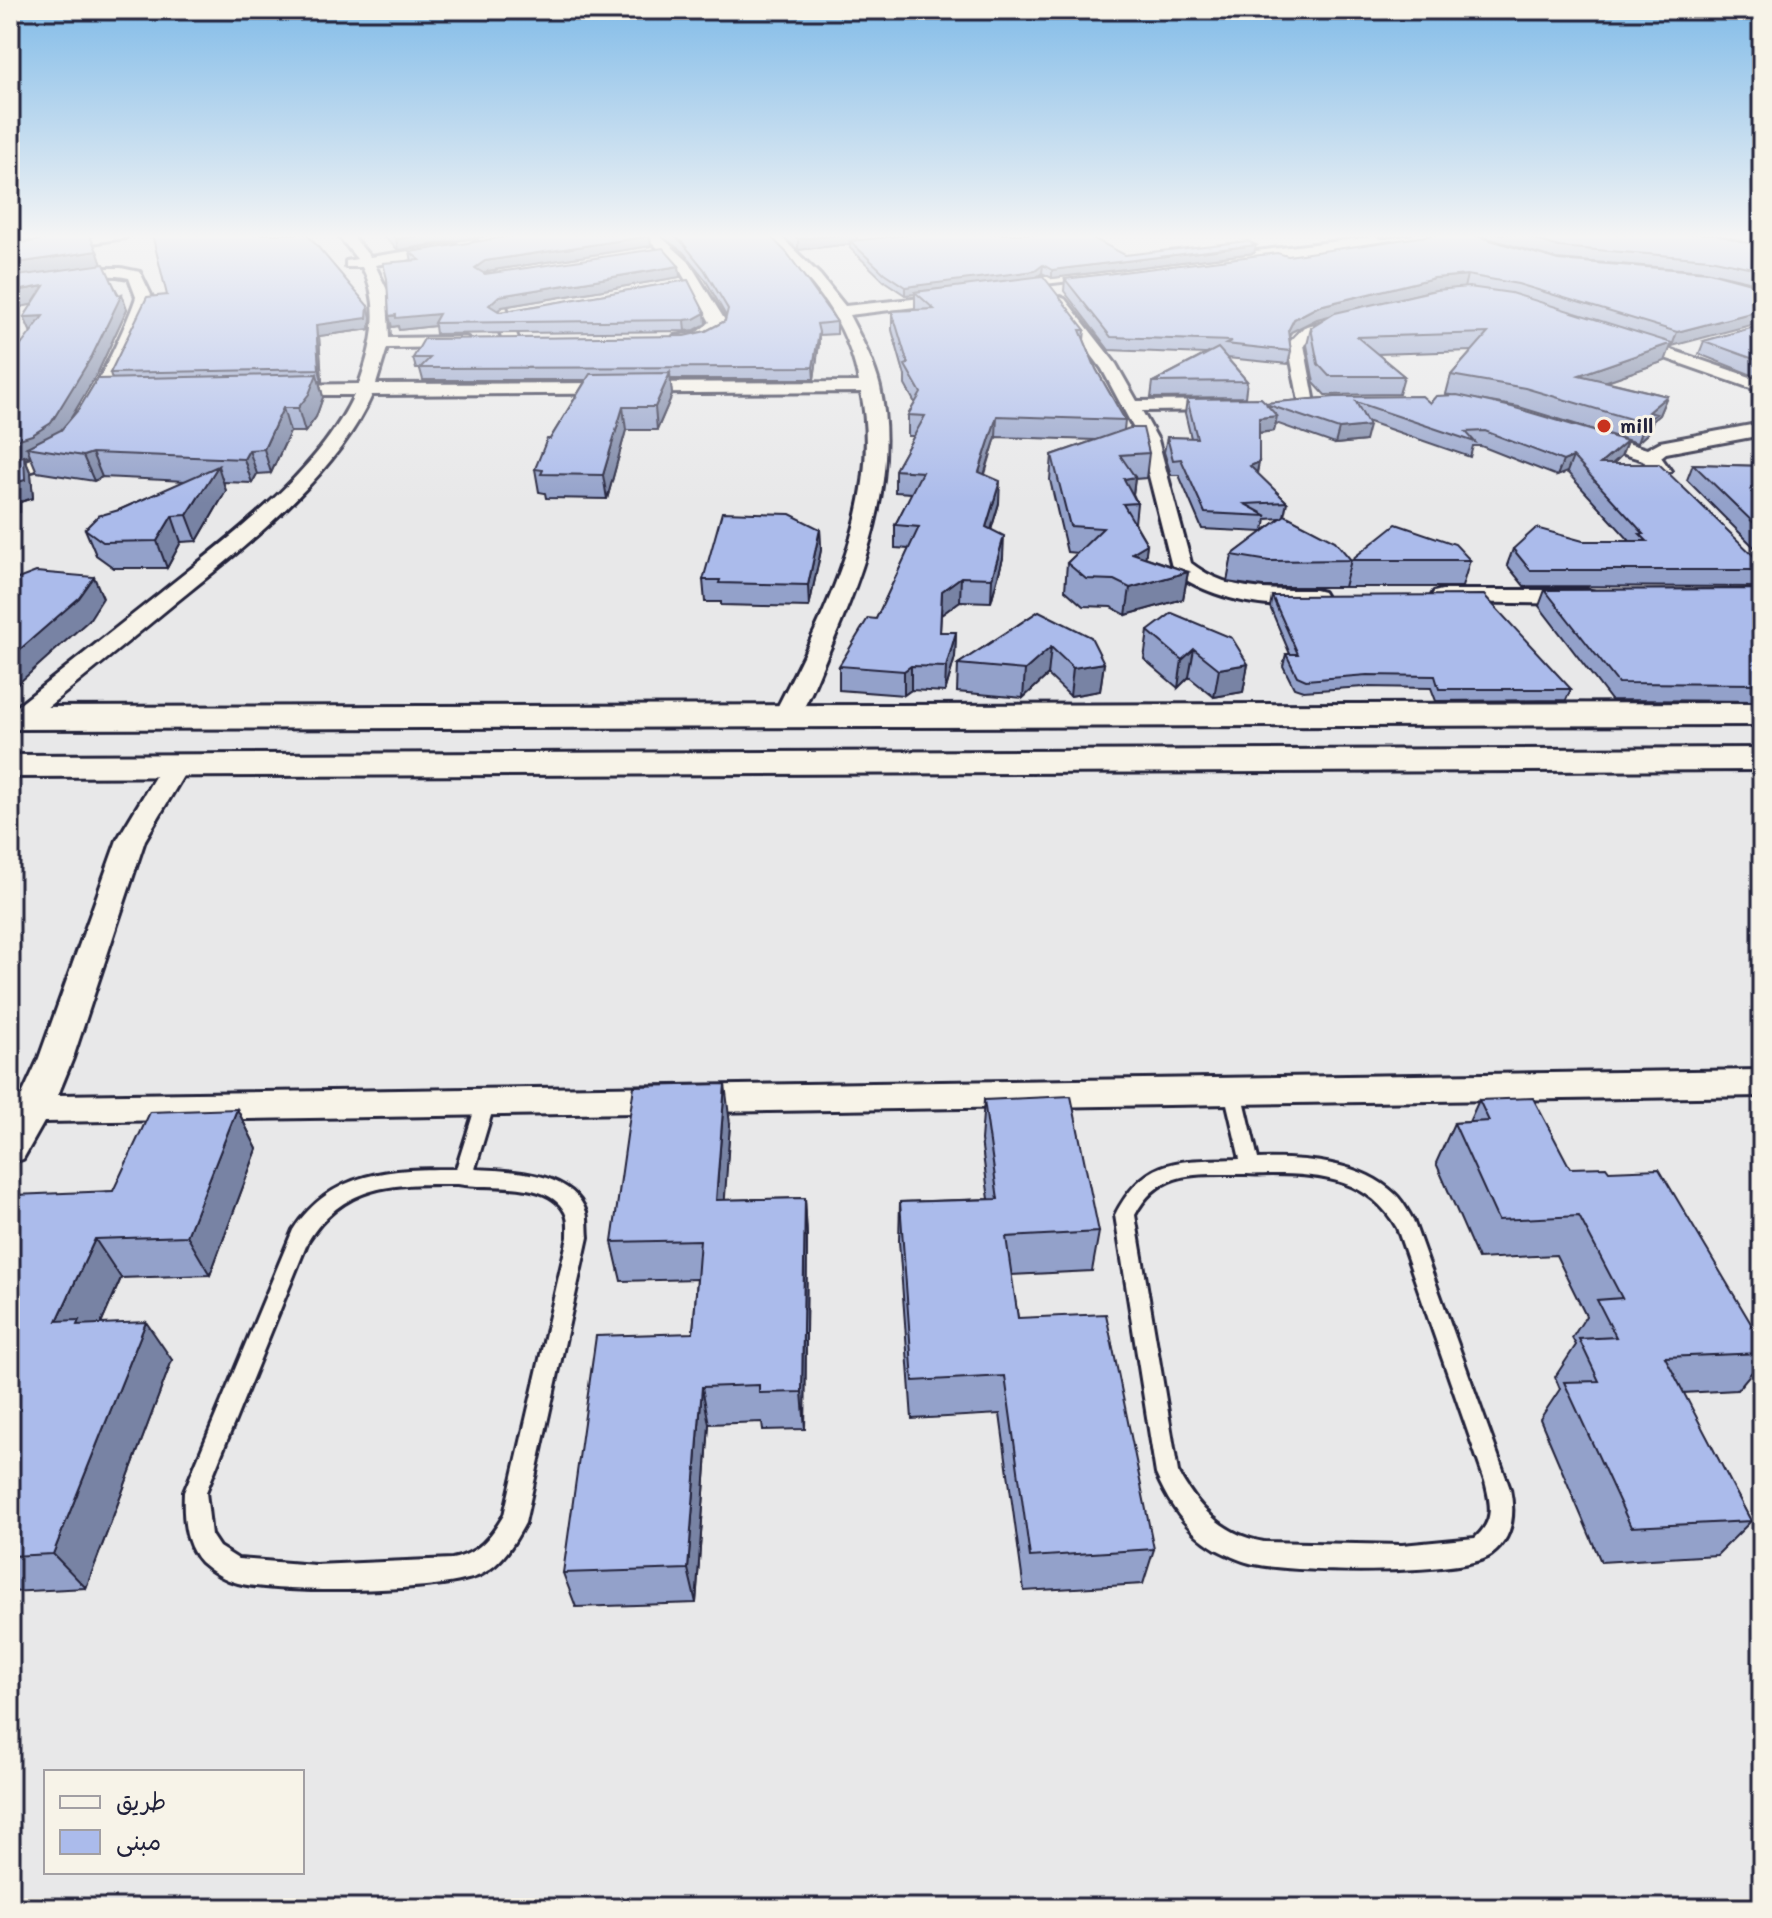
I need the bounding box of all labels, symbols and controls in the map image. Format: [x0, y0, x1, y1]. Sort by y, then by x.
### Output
place label: mill [1620, 412, 1653, 438]
marker: mill [1595, 417, 1613, 435]
legend [44, 1770, 304, 1874]
text: طريق [116, 1785, 166, 1816]
text: مبنى [116, 1825, 161, 1857]

